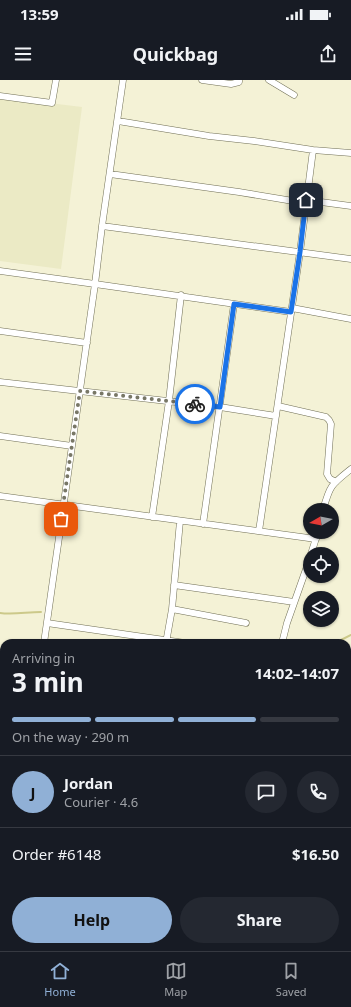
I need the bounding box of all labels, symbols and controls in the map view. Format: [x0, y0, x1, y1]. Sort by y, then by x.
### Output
text: 13:59 [20, 4, 59, 24]
text: Quickbag [133, 42, 218, 66]
icon: menu [12, 43, 34, 65]
icon: share [317, 43, 339, 65]
pin [289, 183, 323, 217]
icon: home [295, 189, 317, 211]
courier [175, 384, 215, 424]
icon: bike [184, 393, 206, 415]
pin [44, 502, 78, 536]
north arrow [303, 503, 339, 539]
map controls [303, 503, 339, 627]
icon: bag [50, 508, 72, 530]
button: locate [303, 547, 339, 583]
button: layers [303, 591, 339, 627]
text: Arriving in [12, 649, 75, 667]
text: 14:02–14:07 [254, 663, 339, 683]
text: 3 min [12, 664, 84, 700]
text: On the way · 290 m [12, 728, 129, 746]
button: chat [245, 771, 287, 813]
button: phone [297, 771, 339, 813]
text: Jordan [64, 773, 113, 793]
text: J [31, 782, 35, 802]
text: Courier · 4.6 [64, 793, 138, 811]
text: Order #6148 [12, 844, 101, 864]
text: $16.50 [292, 844, 339, 864]
button: Help [12, 897, 172, 943]
button: Share [180, 897, 339, 943]
tab: Home [44, 960, 76, 999]
tab: Map [164, 960, 187, 999]
tab: Saved [276, 960, 307, 999]

